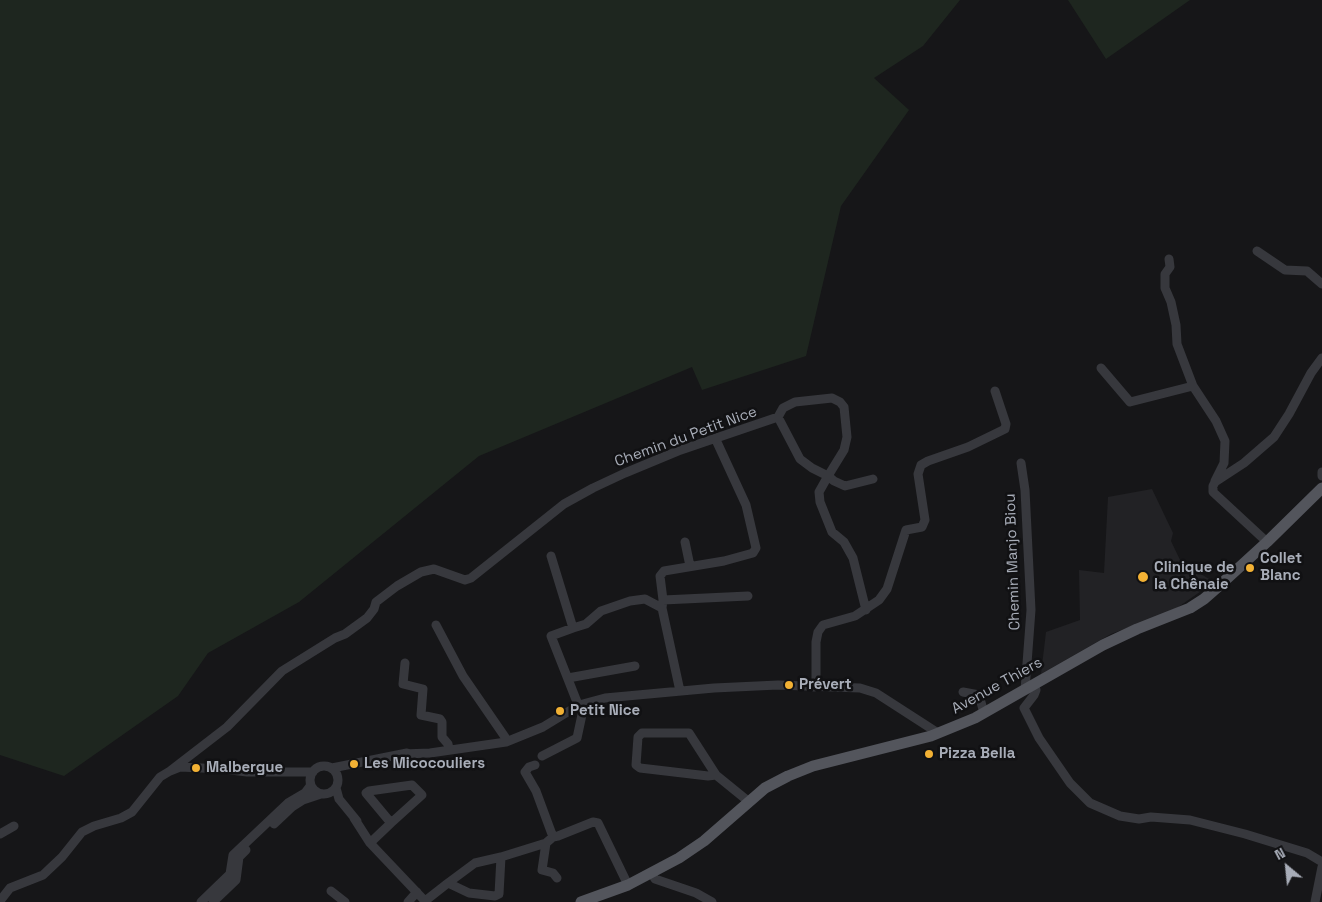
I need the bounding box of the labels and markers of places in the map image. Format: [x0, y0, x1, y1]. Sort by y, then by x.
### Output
place label: Collet Blanc [1260, 550, 1302, 585]
place label: Clinique de la Chênaie [1154, 559, 1234, 594]
marker: Collet Blanc [1244, 562, 1256, 574]
marker: Clinique de la Chênaie [1136, 570, 1150, 584]
place label: Prévert [799, 676, 852, 694]
marker: Prévert [783, 679, 795, 691]
place label: Petit Nice [570, 702, 640, 720]
marker: Petit Nice [554, 705, 566, 717]
place label: Pizza Bella [939, 745, 1015, 763]
marker: Pizza Bella [923, 748, 935, 760]
place label: Les Micocouliers [364, 755, 485, 773]
marker: Les Micocouliers [348, 758, 360, 770]
place label: Malbergue [206, 759, 283, 777]
marker: Malbergue [190, 762, 202, 774]

